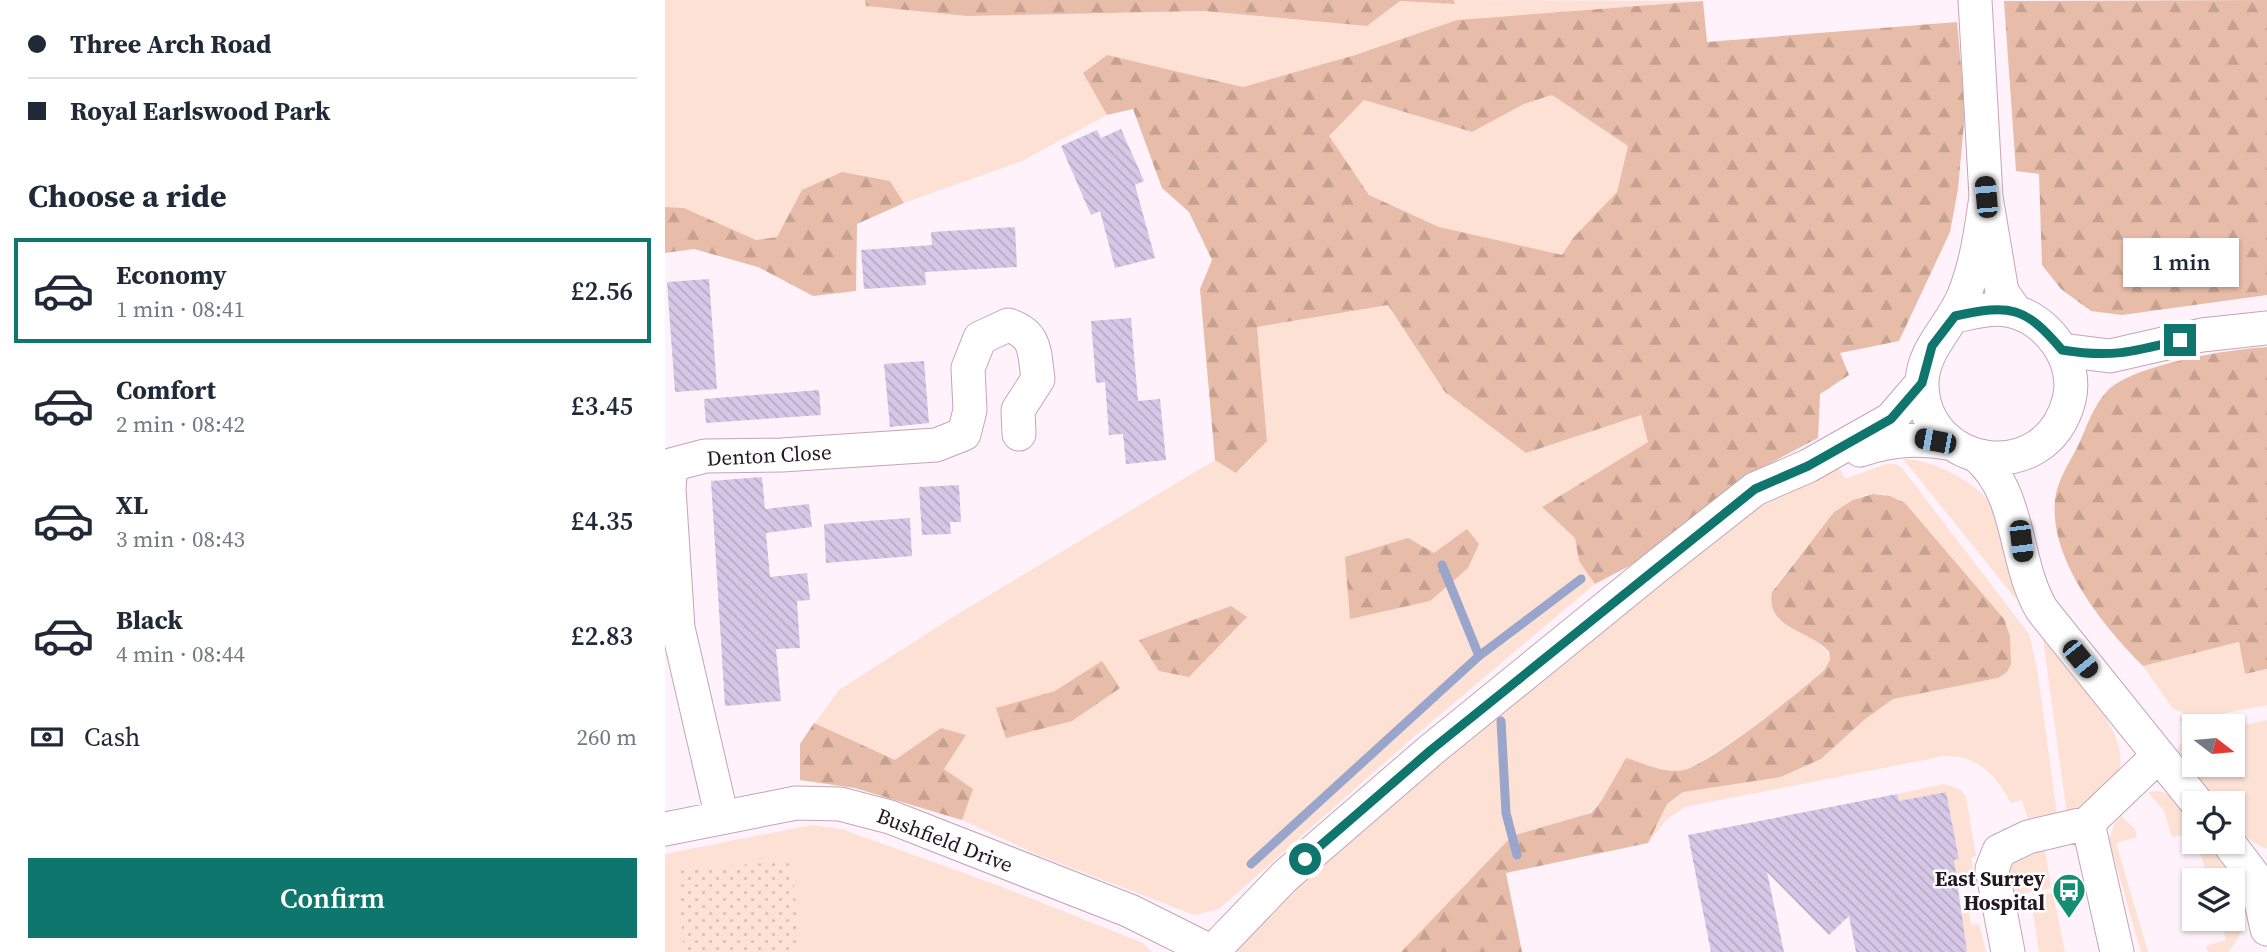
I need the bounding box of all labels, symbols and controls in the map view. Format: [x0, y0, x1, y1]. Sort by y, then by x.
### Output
text: Three Arch Road [70, 26, 271, 62]
text: Royal Earlswood Park [70, 93, 330, 129]
text: Choose a ride [28, 174, 227, 218]
car [1974, 175, 1999, 219]
callout: 1 min [2122, 238, 2238, 288]
text: 1 min [2151, 246, 2211, 278]
text: Economy [116, 257, 227, 293]
icon: car [32, 259, 95, 322]
text: £2.56 [571, 273, 633, 309]
text: 1 min · 08:41 [116, 293, 245, 325]
route end [2164, 324, 2196, 356]
text: Comfort [116, 372, 216, 408]
icon: car [32, 374, 95, 437]
text: £3.45 [571, 388, 633, 424]
text: 2 min · 08:42 [116, 408, 245, 440]
car [1913, 427, 1958, 455]
street label: Denton Close [706, 437, 832, 473]
text: XL [116, 487, 148, 523]
icon: car [32, 489, 95, 552]
text: £4.35 [571, 503, 633, 539]
car [2009, 519, 2034, 563]
text: 3 min · 08:43 [116, 523, 245, 555]
text: Black [116, 602, 183, 638]
icon: car [32, 604, 95, 667]
text: £2.83 [571, 618, 633, 654]
car [2059, 636, 2102, 682]
text: 4 min · 08:44 [116, 638, 245, 670]
north arrow [2182, 714, 2245, 777]
map controls [2182, 714, 2245, 931]
icon: cash [28, 718, 66, 756]
text: Cash [84, 719, 140, 755]
text: 260 m [576, 721, 637, 753]
button: locate [2182, 791, 2245, 854]
street label: Bushfield Drive [873, 801, 1017, 879]
route start [1289, 843, 1321, 875]
button: Confirm [28, 858, 637, 938]
place label: East Surrey Hospital [1935, 864, 2046, 917]
button: layers [2182, 868, 2245, 931]
bus stop icon: East Surrey Hospital [2050, 871, 2088, 920]

